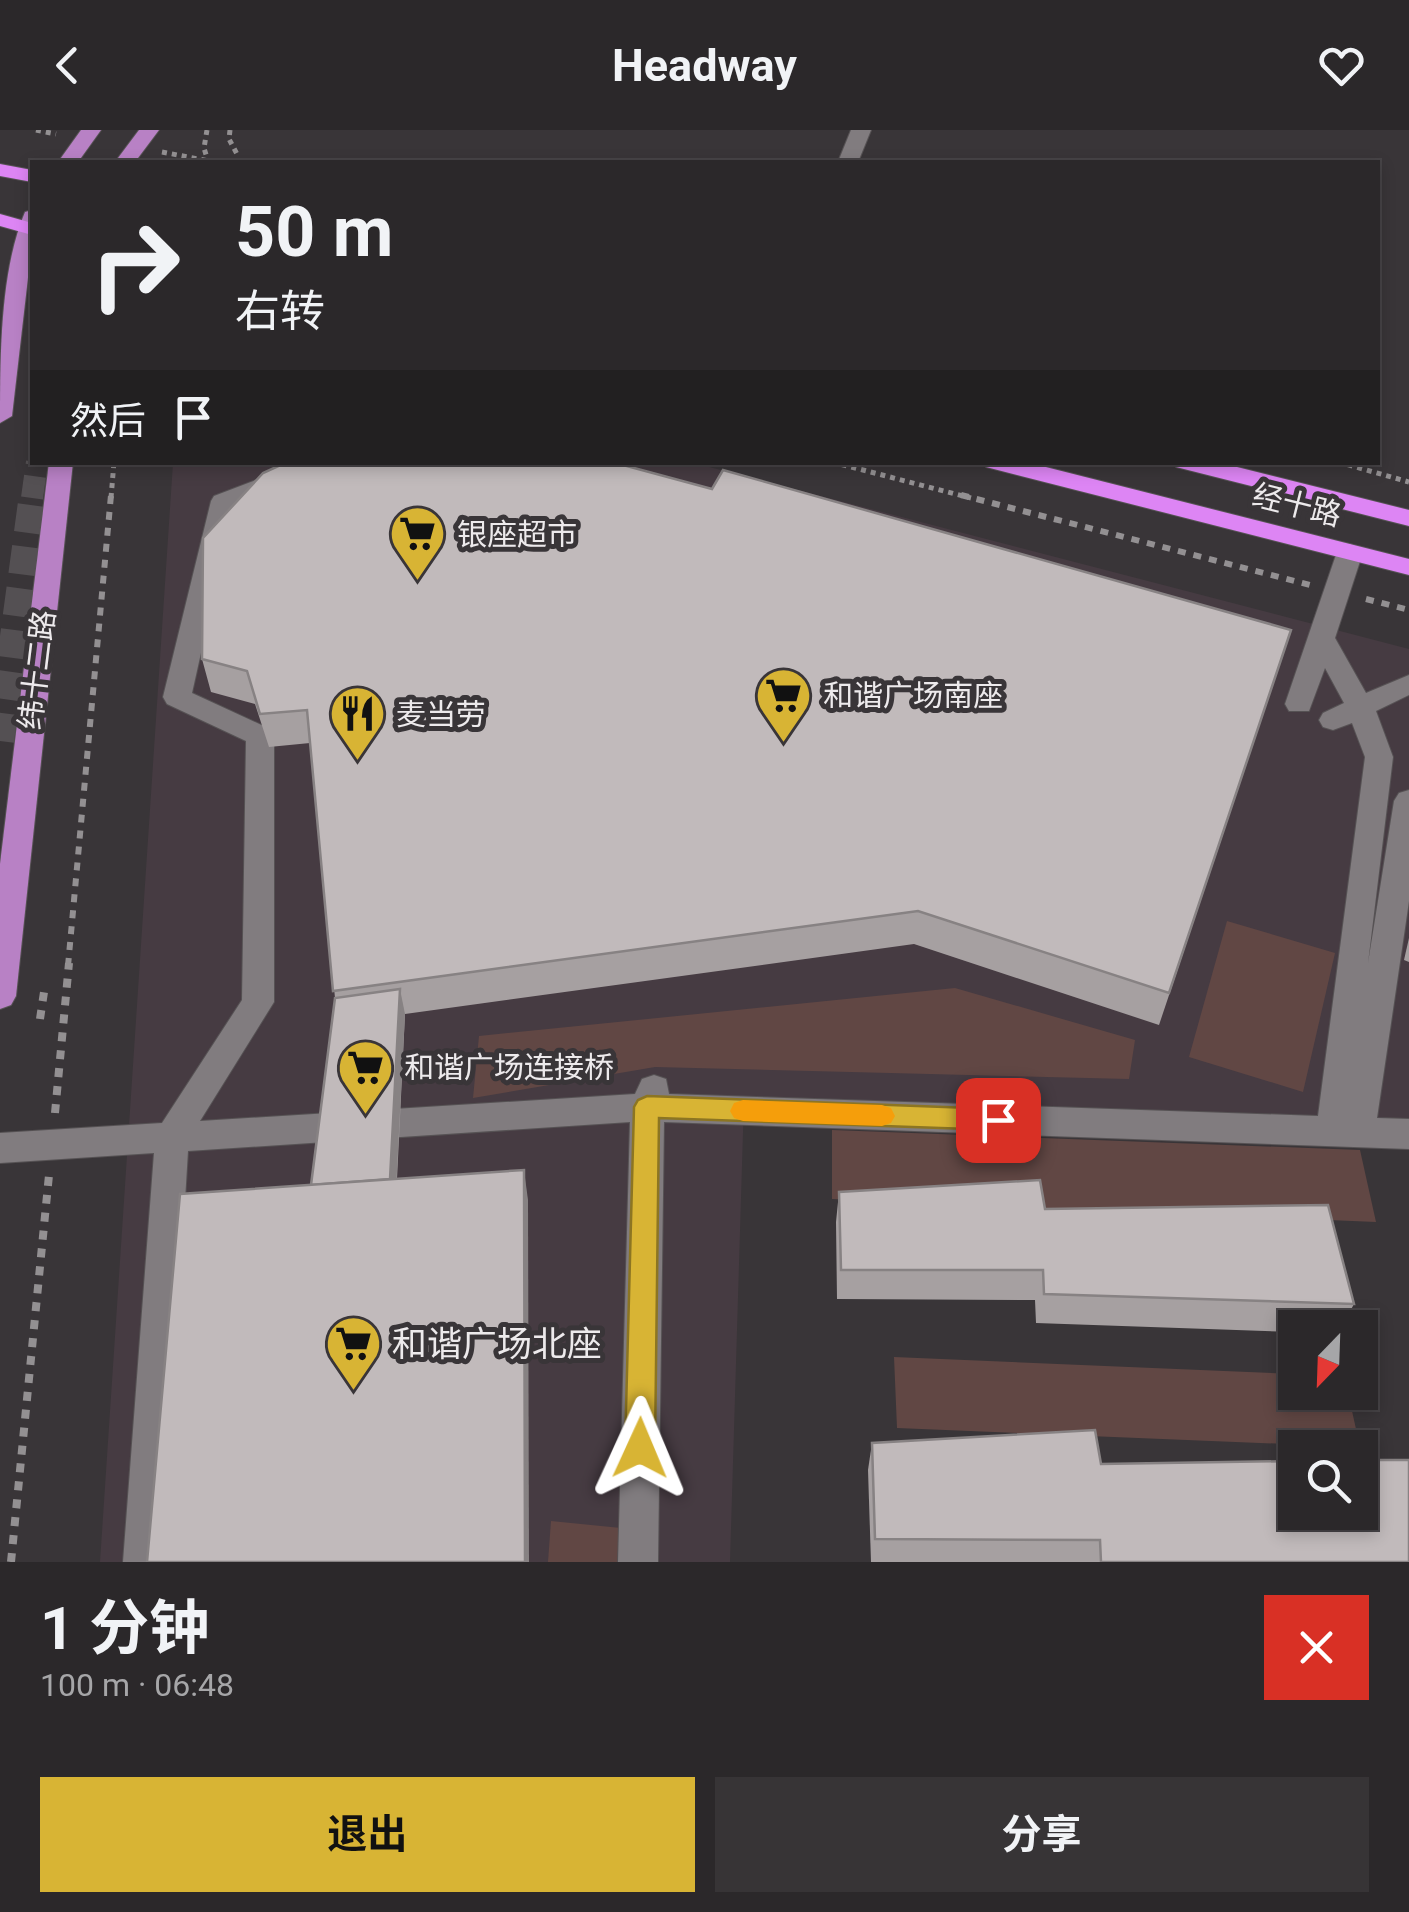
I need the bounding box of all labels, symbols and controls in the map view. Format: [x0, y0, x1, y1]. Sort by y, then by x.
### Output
icon: back [40, 38, 95, 93]
icon: heart [1314, 38, 1369, 93]
text: Headway [612, 39, 797, 92]
text: 50 m [235, 191, 393, 273]
icon: right [70, 200, 200, 330]
text: 右转 [235, 285, 325, 338]
icon: arrive [166, 390, 221, 445]
text: 然后 [70, 399, 146, 443]
street label: 经十路 [1249, 477, 1345, 533]
supermarket icon: 银座超市 [388, 504, 448, 583]
place label: 银座超市 [457, 517, 577, 552]
street label: 纬十二路 [12, 608, 62, 732]
supermarket icon: 和谐广场南座 [754, 665, 814, 744]
place label: 和谐广场南座 [823, 678, 1003, 713]
restaurant icon: 麦当劳 [327, 684, 387, 763]
place label: 麦当劳 [396, 697, 486, 732]
supermarket icon: 和谐广场连接桥 [335, 1037, 395, 1116]
place label: 和谐广场连接桥 [404, 1050, 614, 1085]
pin [956, 1078, 1041, 1163]
icon: arrive [971, 1093, 1026, 1148]
north arrow [1278, 1310, 1378, 1410]
map controls [1278, 1310, 1378, 1530]
supermarket icon: 和谐广场北座 [323, 1314, 383, 1393]
place label: 和谐广场北座 [392, 1324, 602, 1365]
position arrow [588, 1396, 692, 1500]
button: search [1278, 1430, 1378, 1530]
text: 1 分钟 [40, 1593, 209, 1664]
button: close [1264, 1595, 1369, 1700]
text: 100 m · 06:48 [40, 1666, 234, 1704]
button: 退出 [40, 1777, 695, 1892]
button: 分享 [715, 1777, 1369, 1892]

